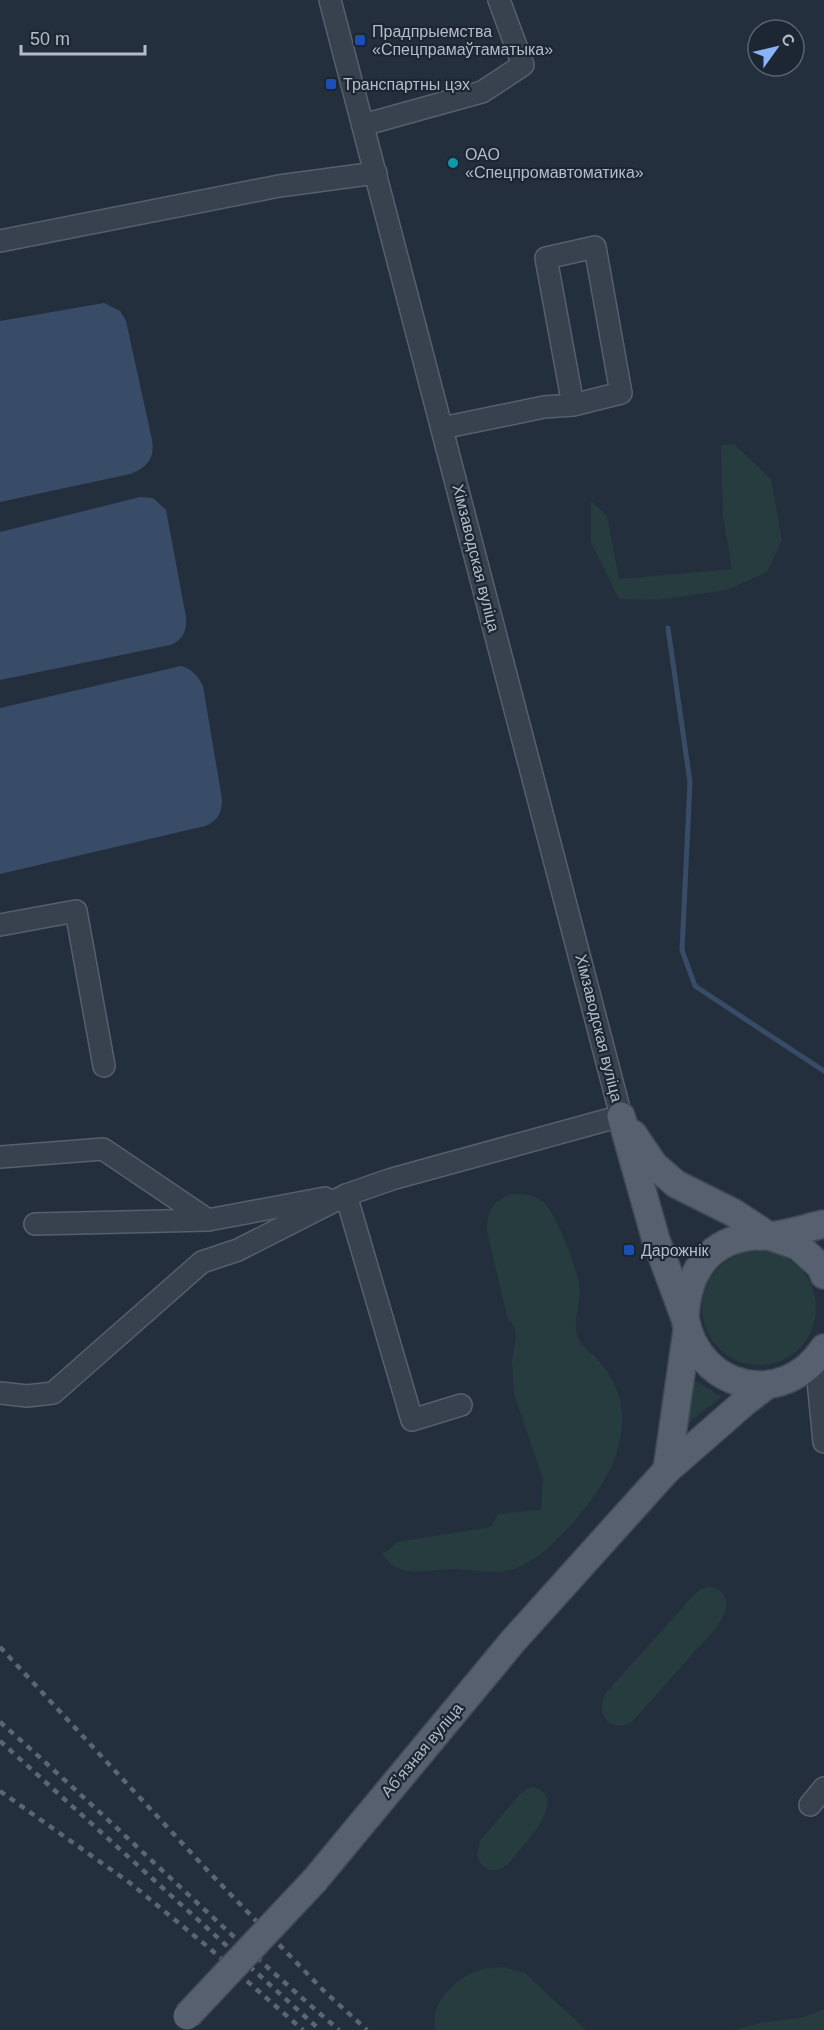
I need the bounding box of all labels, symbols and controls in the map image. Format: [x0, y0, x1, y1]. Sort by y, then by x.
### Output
scale bar [21, 18, 146, 56]
north arrow [746, 18, 806, 78]
place label: Прадпрыемства «Спецпрамаўтаматыка» [372, 23, 553, 58]
text: 50 m [30, 29, 70, 49]
text: С [778, 30, 799, 50]
marker: Прадпрыемства «Спецпрамаўтаматыка» [353, 33, 367, 47]
place label: Транспартны цэх [343, 76, 470, 93]
marker: Транспартны цэх [324, 77, 338, 91]
place label: ОАО «Спецпромавтоматика» [465, 146, 644, 181]
marker: ОАО «Спецпромавтоматика» [446, 156, 460, 170]
street label: Хімзаводская вуліца [449, 482, 503, 634]
street label: Хімзаводская вуліца [572, 952, 626, 1104]
place label: Дарожнік [641, 1242, 709, 1259]
marker: Дарожнік [622, 1243, 636, 1257]
street label: Абʼязная вуліца [378, 1700, 466, 1800]

